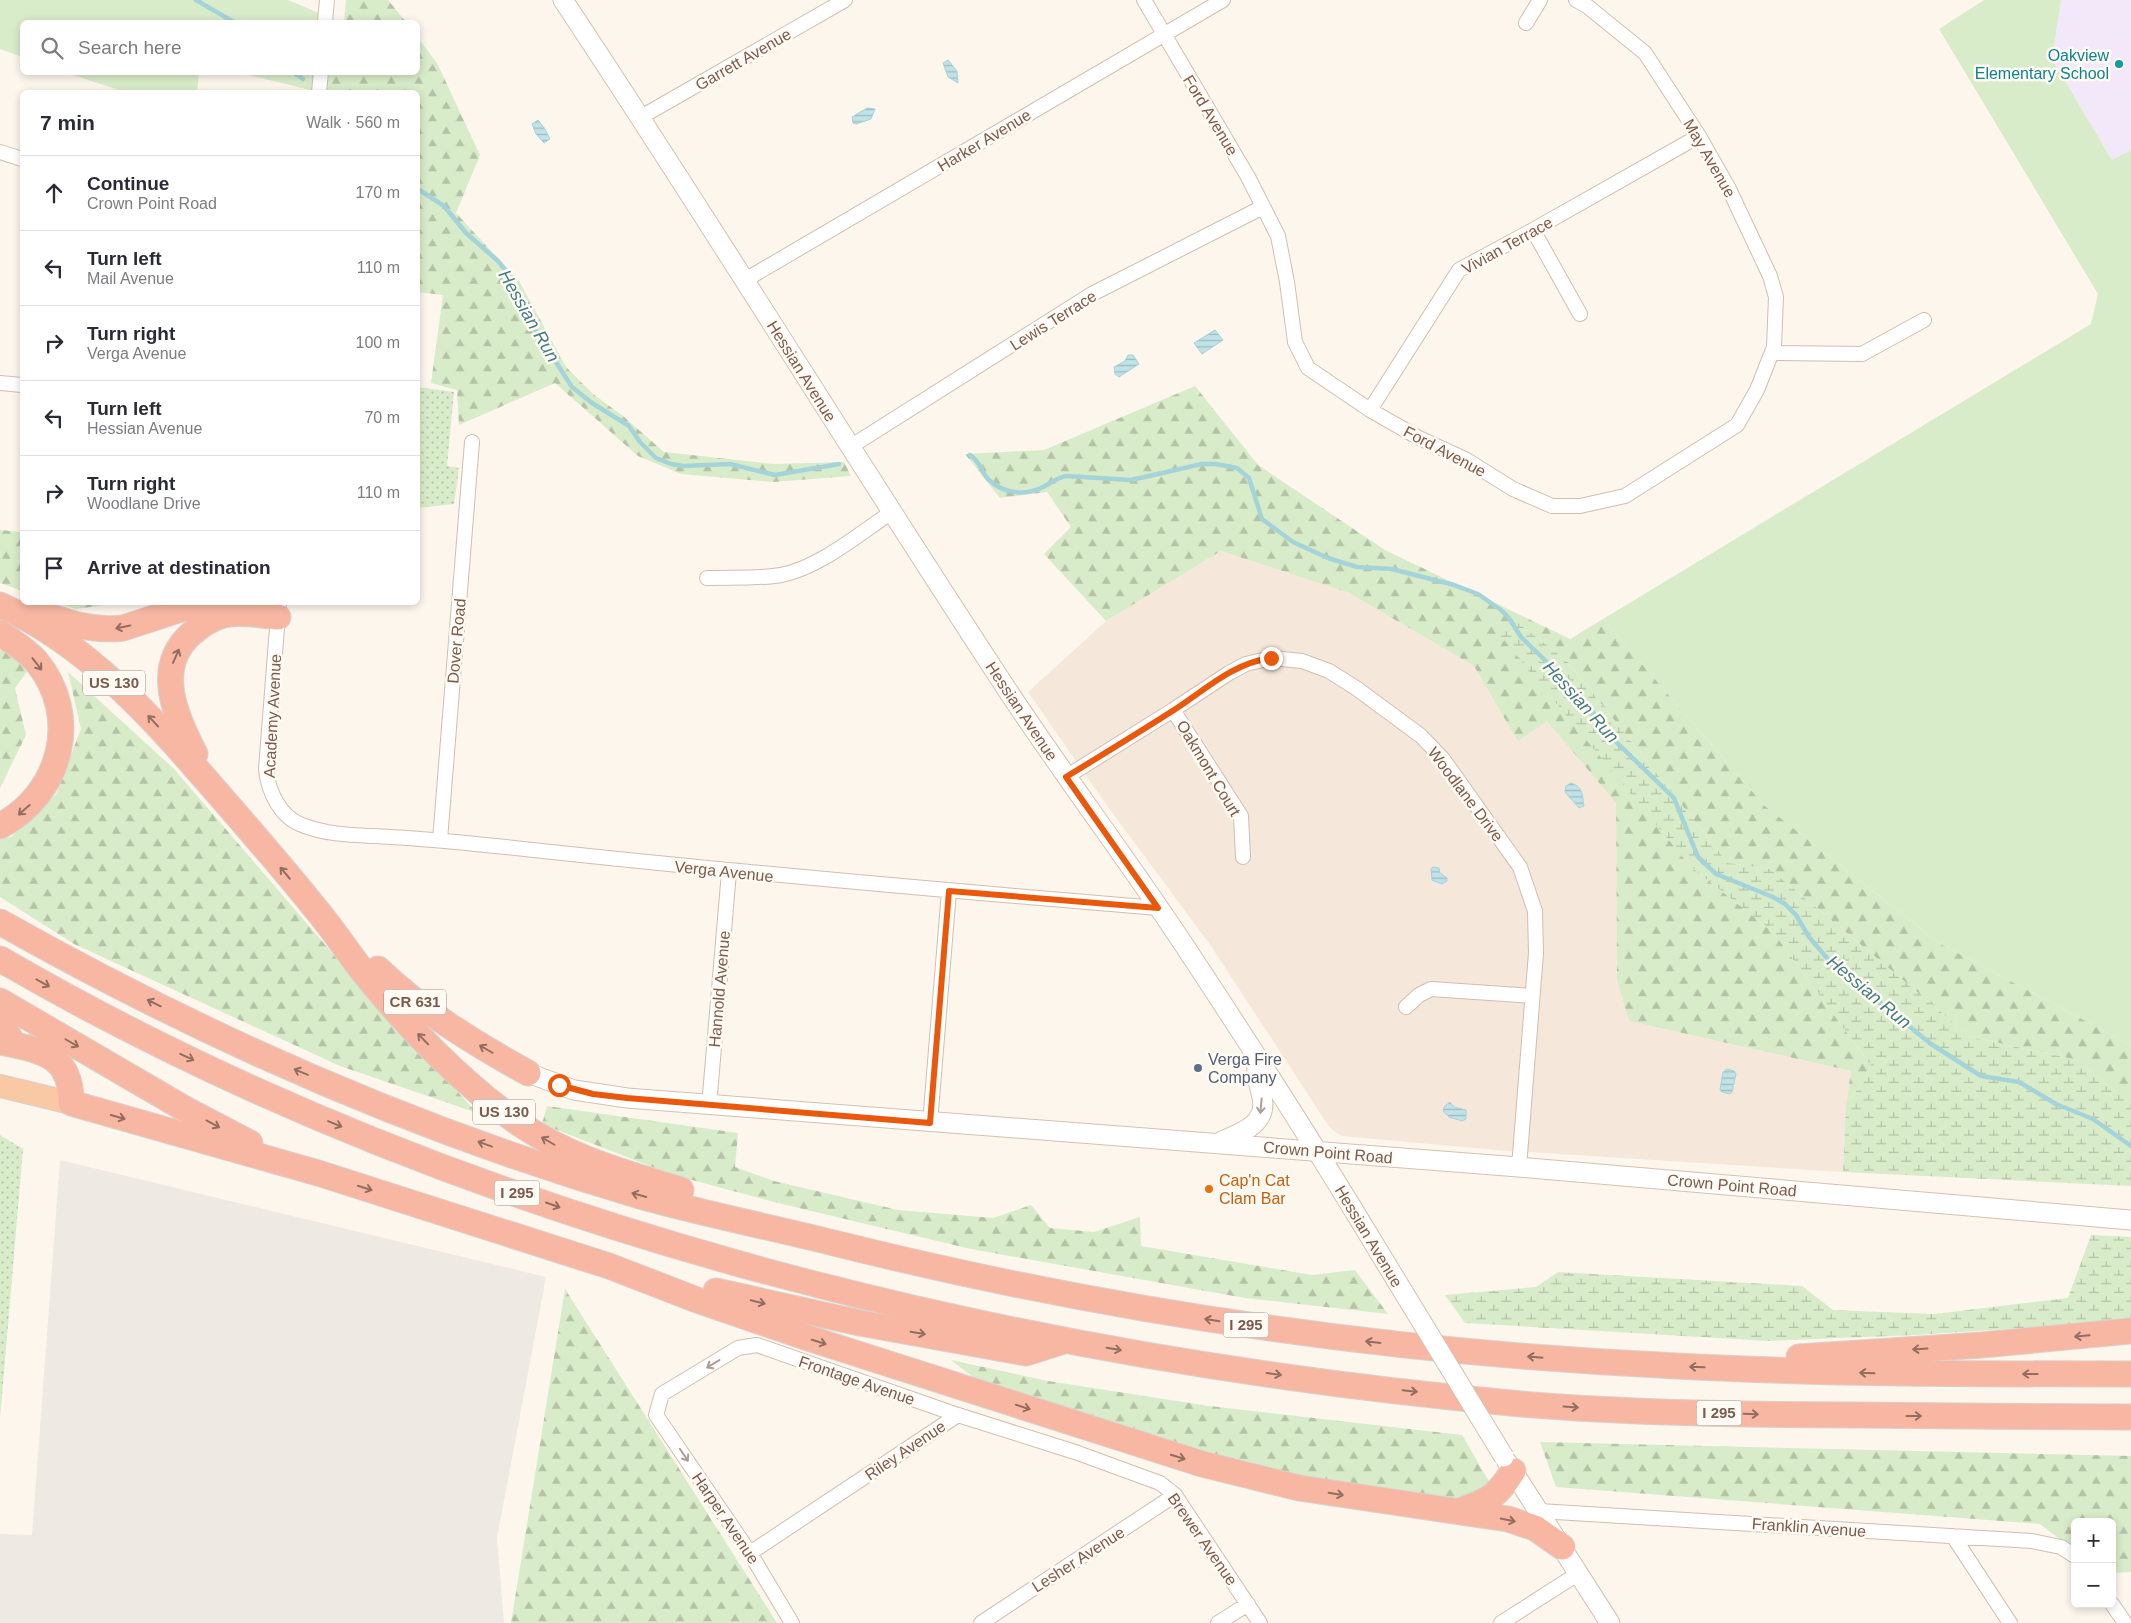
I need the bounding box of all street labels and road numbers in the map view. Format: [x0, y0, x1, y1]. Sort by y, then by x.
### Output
street label: Garrett Avenue [693, 25, 794, 94]
street label: Ford Avenue [1180, 72, 1241, 158]
street label: Harker Avenue [935, 106, 1034, 175]
street label: May Avenue [1680, 116, 1739, 201]
street label: Vivian Terrace [1459, 214, 1556, 277]
street label: Lewis Terrace [1007, 287, 1100, 354]
street label: Hessian Avenue [764, 318, 839, 425]
street label: Ford Avenue [1401, 423, 1489, 480]
street label: Dover Road [444, 598, 469, 684]
street label: Academy Avenue [261, 653, 284, 779]
street label: Hessian Avenue [982, 659, 1061, 764]
road number: US 130 [83, 670, 145, 696]
street label: Oakmont Court [1173, 717, 1244, 820]
street label: Woodlane Drive [1425, 744, 1507, 845]
street label: Verga Avenue [674, 858, 774, 885]
street label: Hannold Avenue [706, 930, 733, 1048]
road number: CR 631 [384, 990, 446, 1014]
road number: US 130 [473, 1100, 535, 1124]
street label: Crown Point Road [1263, 1138, 1393, 1167]
street label: Crown Point Road [1667, 1171, 1797, 1200]
road number: I 295 [494, 1180, 540, 1206]
street label: Hessian Avenue [1332, 1182, 1406, 1290]
road number: I 295 [1224, 1312, 1268, 1338]
street label: Frontage Avenue [797, 1353, 917, 1408]
road number: I 295 [1696, 1400, 1742, 1426]
street label: Riley Avenue [862, 1417, 949, 1483]
street label: Harper Avenue [689, 1469, 762, 1567]
street label: Brewer Avenue [1165, 1490, 1241, 1589]
street label: Franklin Avenue [1751, 1515, 1867, 1540]
street label: Lesher Avenue [1029, 1523, 1128, 1596]

